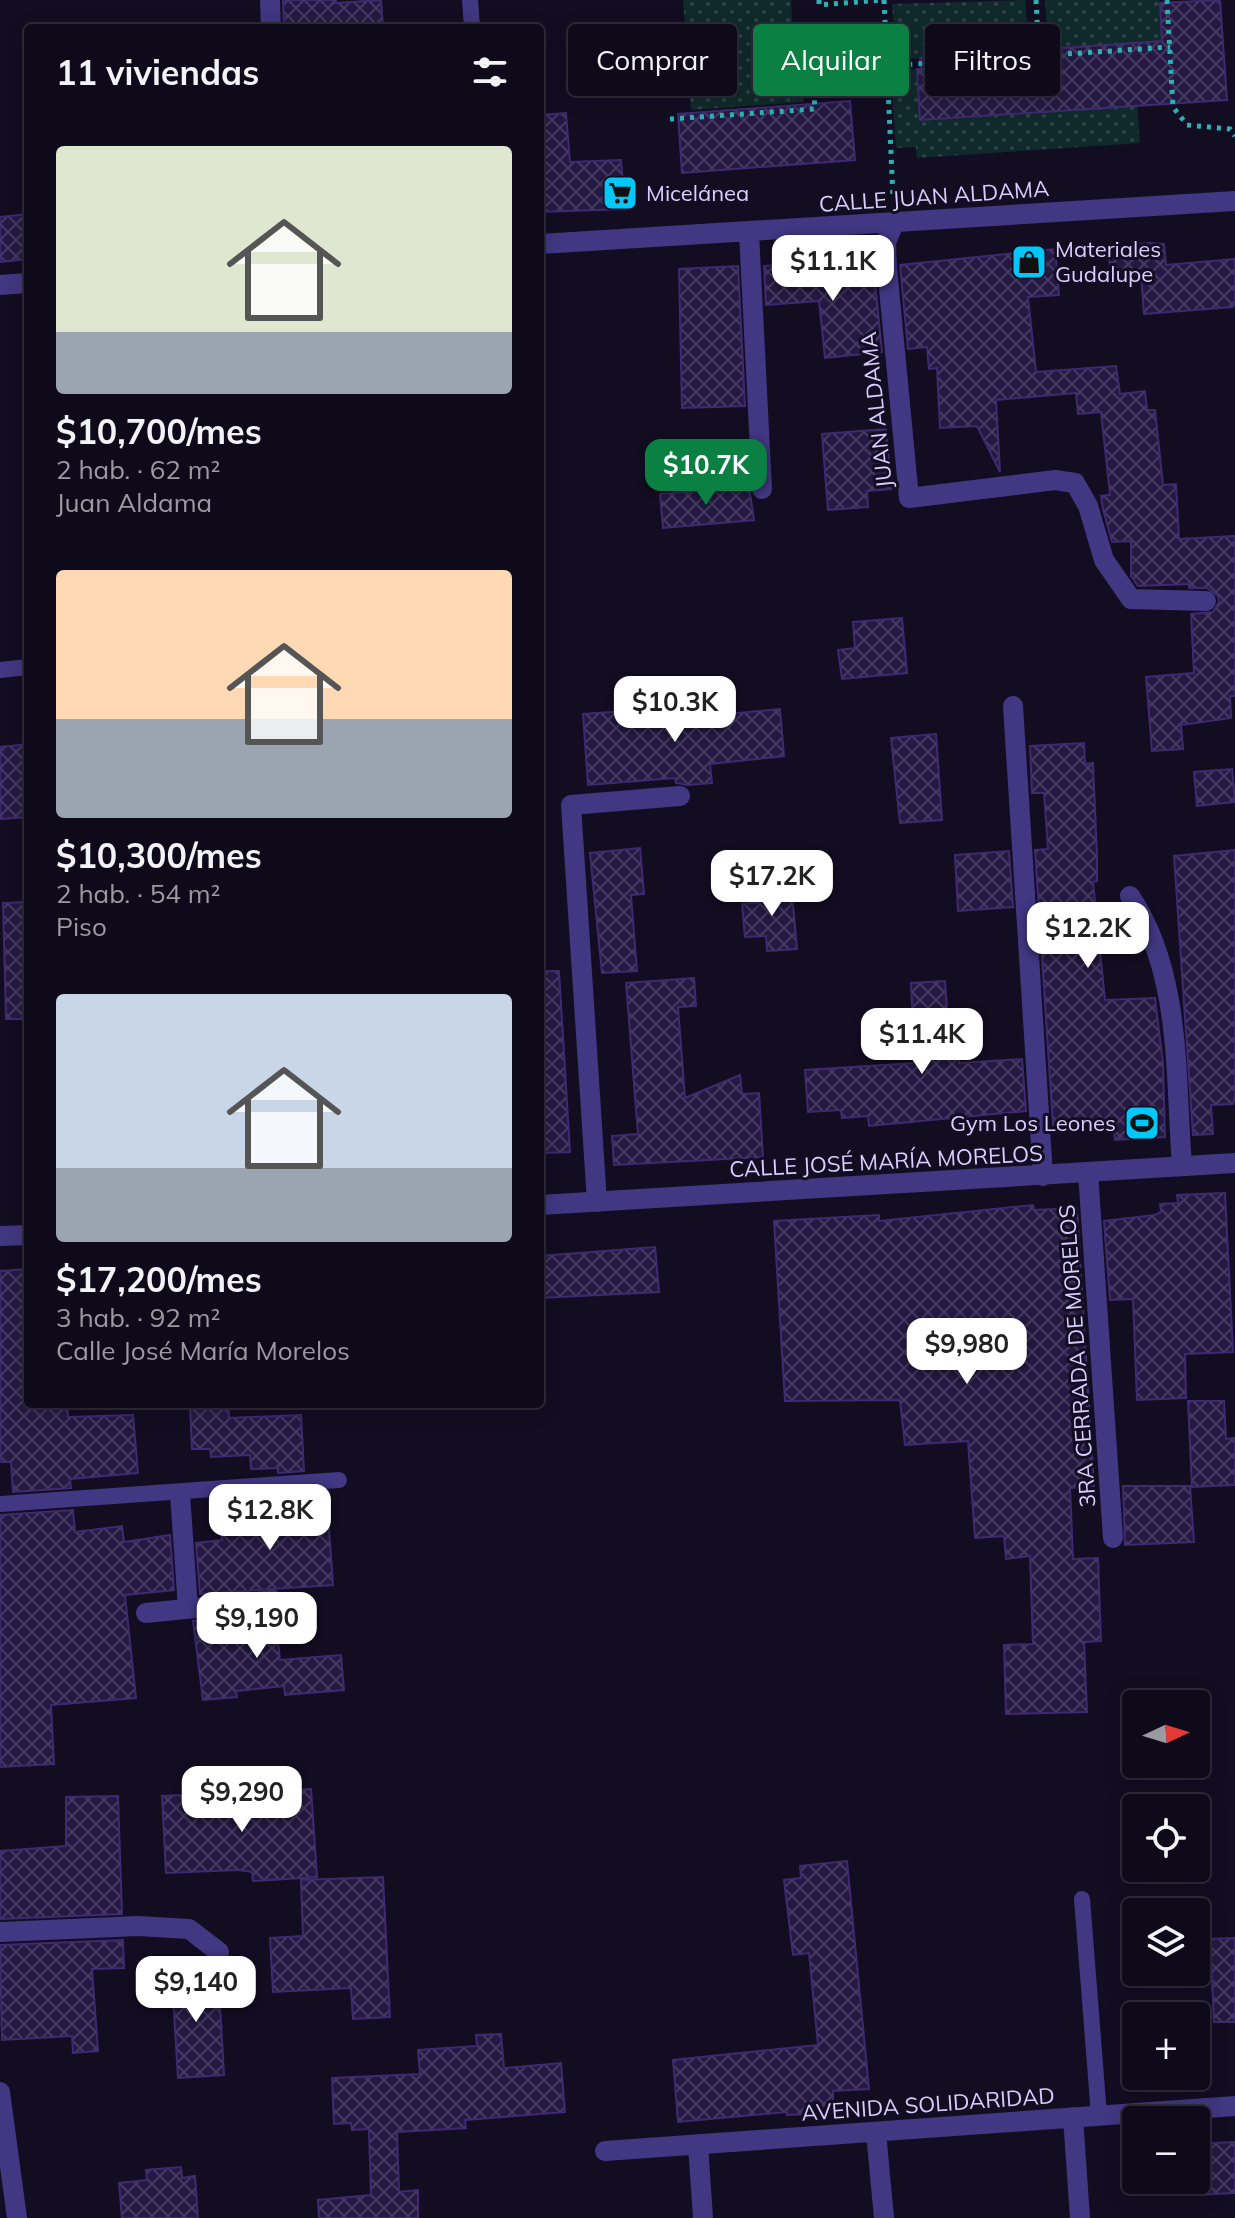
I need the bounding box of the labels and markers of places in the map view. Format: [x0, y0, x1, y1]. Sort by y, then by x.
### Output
supermarket icon: Micelánea [601, 174, 639, 212]
place label: Micelánea [646, 179, 749, 207]
pin: $11.1K [768, 235, 898, 303]
place label: Materiales Gudalupe [1055, 235, 1161, 288]
shop icon: Materiales Gudalupe [1010, 243, 1048, 281]
pin: $10.7K [641, 439, 771, 507]
pin: $10.3K [610, 676, 740, 744]
pin: $17.2K [707, 850, 837, 918]
pin: $12.2K [1023, 902, 1153, 970]
pin: $11.4K [857, 1008, 987, 1076]
sports icon: Gym Los Leones [1123, 1104, 1161, 1142]
place label: Gym Los Leones [950, 1109, 1116, 1137]
pin: $9,980 [902, 1318, 1032, 1386]
pin: $12.8K [205, 1484, 335, 1552]
pin: $9,190 [192, 1592, 322, 1660]
pin: $9,290 [177, 1766, 307, 1834]
pin: $9,140 [131, 1956, 261, 2024]

